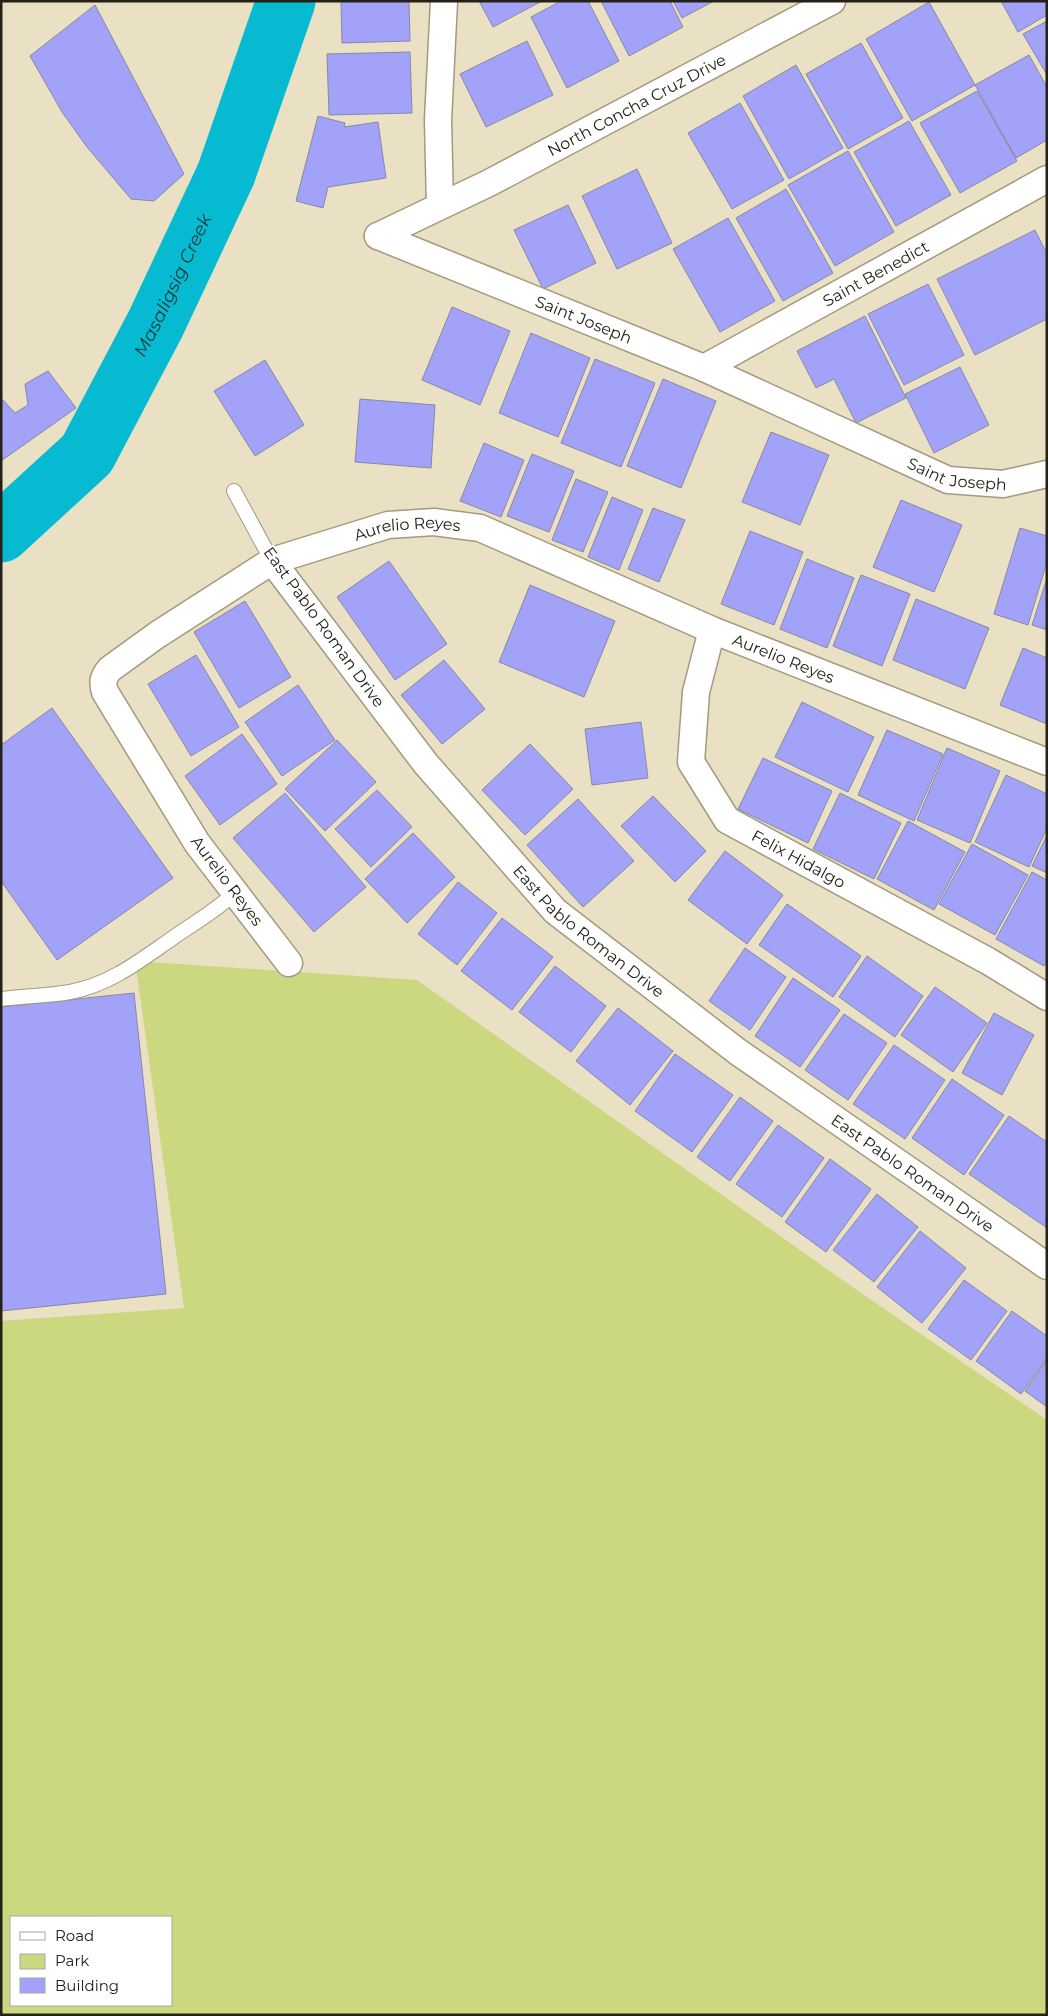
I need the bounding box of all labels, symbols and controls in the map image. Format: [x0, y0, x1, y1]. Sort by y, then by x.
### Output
street label: North Concha Cruz Drive [544, 50, 729, 160]
water label: Masaligsig Creek [129, 209, 217, 361]
street label: Saint Benedict [819, 236, 932, 310]
street label: Saint Joseph [533, 291, 635, 347]
street label: Saint Joseph [905, 453, 1008, 494]
street label: Aurelio Reyes [352, 512, 462, 544]
street label: East Pablo Roman Drive [259, 543, 389, 711]
street label: Aurelio Reyes [730, 630, 837, 687]
street label: Felix Hidalgo [749, 826, 849, 892]
street label: Aurelio Reyes [187, 832, 267, 930]
street label: East Pablo Roman Drive [509, 861, 668, 1001]
street label: East Pablo Roman Drive [828, 1110, 998, 1236]
legend [10, 1916, 172, 2006]
text: Road [55, 1926, 94, 1945]
text: Park [55, 1951, 89, 1970]
text: Building [55, 1976, 119, 1995]

